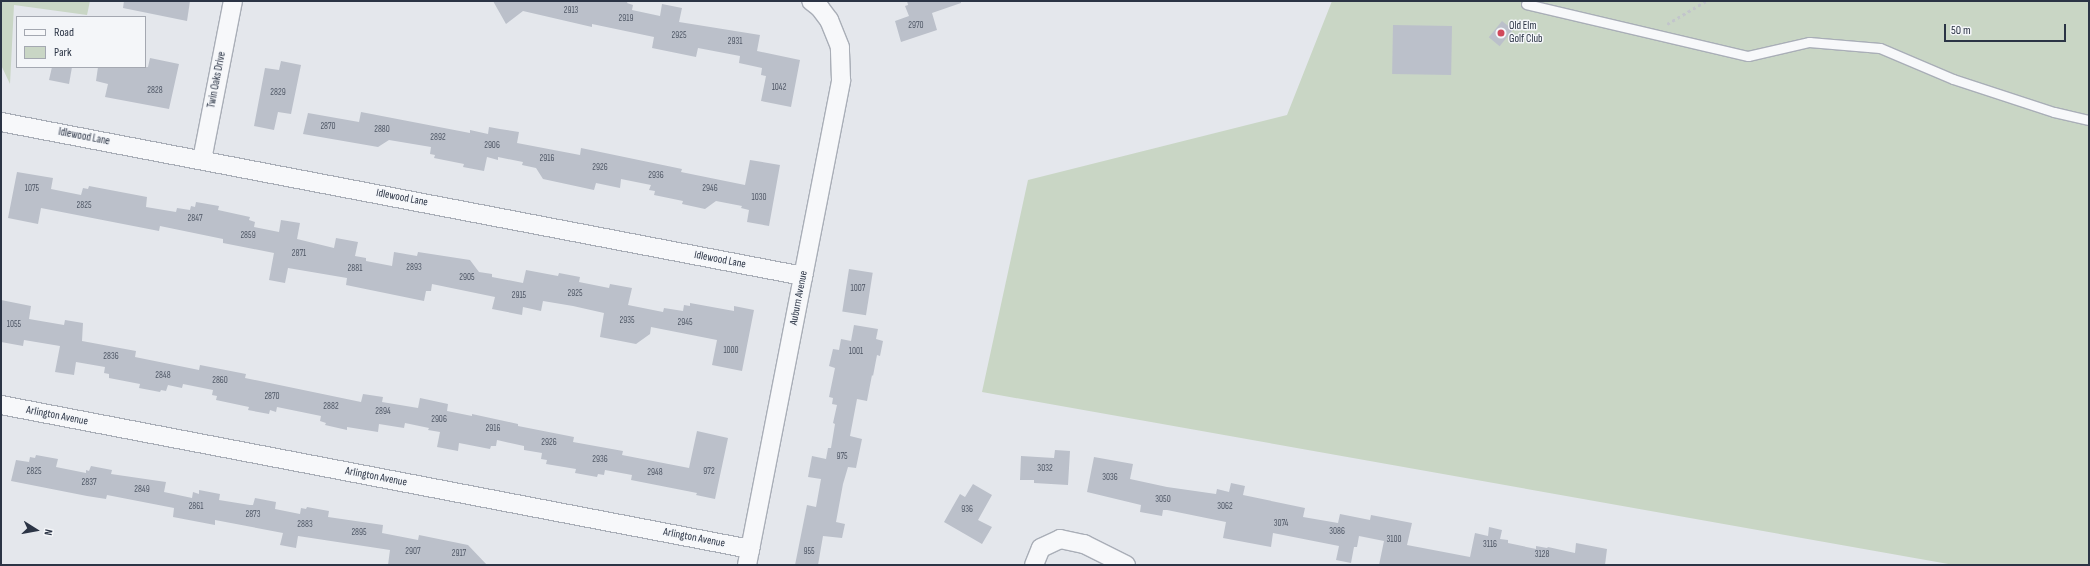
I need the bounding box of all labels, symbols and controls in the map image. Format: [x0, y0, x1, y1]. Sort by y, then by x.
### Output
house number: 2913 [564, 6, 578, 16]
house number: 2919 [619, 14, 633, 24]
legend [16, 16, 146, 68]
scale bar [1946, 16, 2068, 42]
place label: Old Elm Golf Club [1509, 20, 1543, 46]
house number: 2970 [908, 21, 924, 31]
text: 50 m [1951, 23, 1971, 38]
text: Road [54, 25, 74, 40]
marker: Old Elm Golf Club [1496, 28, 1506, 38]
house number: 2925 [671, 31, 687, 41]
house number: 2931 [728, 37, 742, 47]
text: Park [54, 45, 72, 60]
street label: Twin Oaks Drive [205, 51, 229, 109]
house number: 1042 [772, 83, 786, 93]
house number: 2828 [147, 86, 163, 96]
house number: 2829 [270, 88, 286, 98]
house number: 2870 [320, 122, 336, 132]
house number: 2880 [374, 125, 390, 135]
street label: Idlewood Lane [57, 126, 111, 148]
house number: 2892 [430, 133, 446, 143]
house number: 2906 [484, 141, 500, 151]
house number: 2916 [540, 154, 554, 164]
house number: 2926 [592, 163, 608, 173]
house number: 2936 [648, 171, 664, 181]
house number: 1075 [25, 184, 39, 194]
house number: 2946 [702, 184, 718, 194]
street label: Idlewood Lane [375, 187, 429, 209]
house number: 1030 [752, 193, 766, 203]
house number: 2825 [76, 201, 92, 211]
house number: 2847 [187, 214, 203, 224]
house number: 2859 [240, 231, 256, 241]
house number: 2871 [292, 249, 306, 259]
street label: Idlewood Lane [693, 249, 747, 271]
house number: 2893 [406, 263, 422, 273]
house number: 2881 [348, 264, 362, 274]
street label: Auburn Avenue [787, 270, 811, 326]
house number: 2905 [459, 273, 475, 283]
house number: 1007 [851, 284, 865, 294]
house number: 2925 [567, 289, 583, 299]
house number: 2915 [512, 291, 526, 301]
house number: 2935 [619, 316, 635, 326]
house number: 2945 [677, 318, 693, 328]
house number: 1055 [7, 320, 21, 330]
house number: 1000 [723, 346, 739, 356]
house number: 1001 [849, 347, 863, 357]
house number: 2836 [103, 352, 119, 362]
house number: 2848 [155, 371, 171, 381]
house number: 2860 [212, 376, 228, 386]
house number: 2870 [264, 392, 280, 402]
house number: 2882 [323, 402, 339, 412]
street label: Arlington Avenue [25, 404, 89, 428]
house number: 2894 [375, 407, 391, 417]
house number: 2906 [431, 415, 447, 425]
house number: 2916 [486, 424, 500, 434]
house number: 2926 [541, 438, 557, 448]
house number: 975 [836, 452, 848, 462]
house number: 2936 [592, 455, 608, 465]
house number: 3032 [1037, 464, 1053, 474]
street label: Arlington Avenue [344, 465, 408, 489]
house number: 2825 [26, 467, 42, 477]
house number: 972 [703, 467, 715, 477]
house number: 2948 [647, 468, 663, 478]
house number: 3036 [1102, 473, 1118, 483]
house number: 2837 [81, 478, 97, 488]
house number: 2849 [134, 485, 150, 495]
house number: 3050 [1155, 495, 1171, 505]
house number: 2861 [189, 502, 203, 512]
house number: 3062 [1217, 502, 1233, 512]
house number: 936 [961, 505, 973, 515]
north arrow [16, 510, 56, 550]
house number: 2873 [246, 510, 260, 520]
house number: 3074 [1274, 519, 1288, 529]
house number: 2883 [297, 520, 313, 530]
street label: Arlington Avenue [662, 526, 726, 550]
house number: 3086 [1329, 527, 1345, 537]
text: N [41, 528, 55, 537]
house number: 2895 [351, 528, 367, 538]
house number: 3100 [1387, 535, 1401, 545]
house number: 3116 [1483, 540, 1497, 550]
house number: 2907 [405, 547, 421, 557]
house number: 955 [803, 547, 815, 557]
house number: 2917 [452, 549, 466, 559]
house number: 3128 [1535, 550, 1549, 560]

